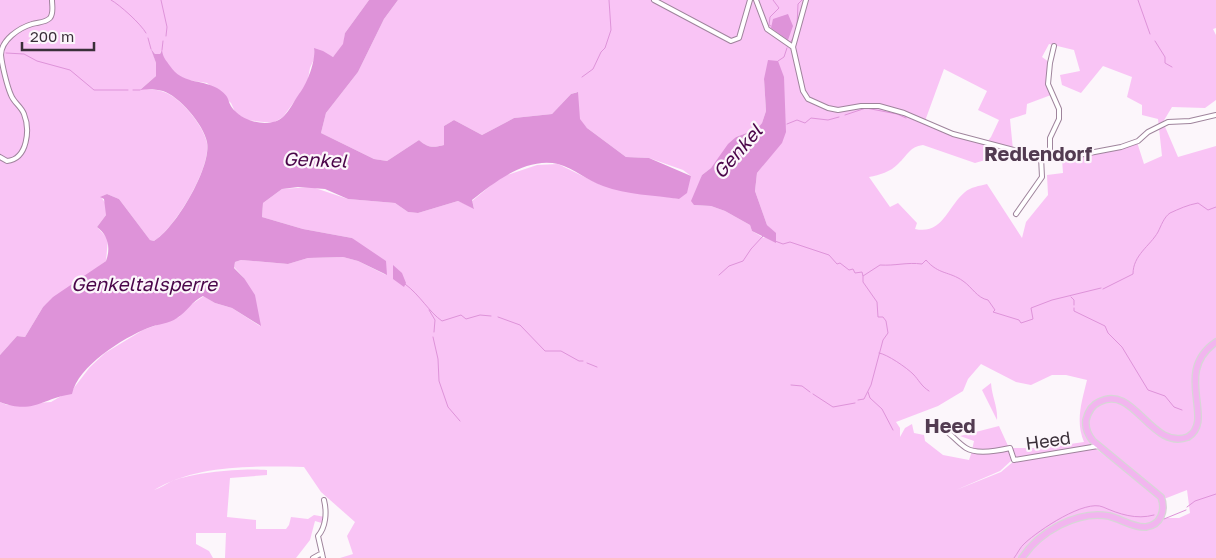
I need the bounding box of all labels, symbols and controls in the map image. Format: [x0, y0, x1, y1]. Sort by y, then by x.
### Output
scale bar [22, 20, 95, 52]
text: 200 m [30, 27, 74, 45]
water label: Genkel [707, 119, 767, 183]
district label: Redlendorf [984, 141, 1093, 165]
water label: Genkel [283, 146, 348, 172]
water label: Genkeltalsperre [71, 272, 219, 295]
district label: Heed [924, 413, 976, 437]
street label: Heed [1024, 426, 1072, 454]

